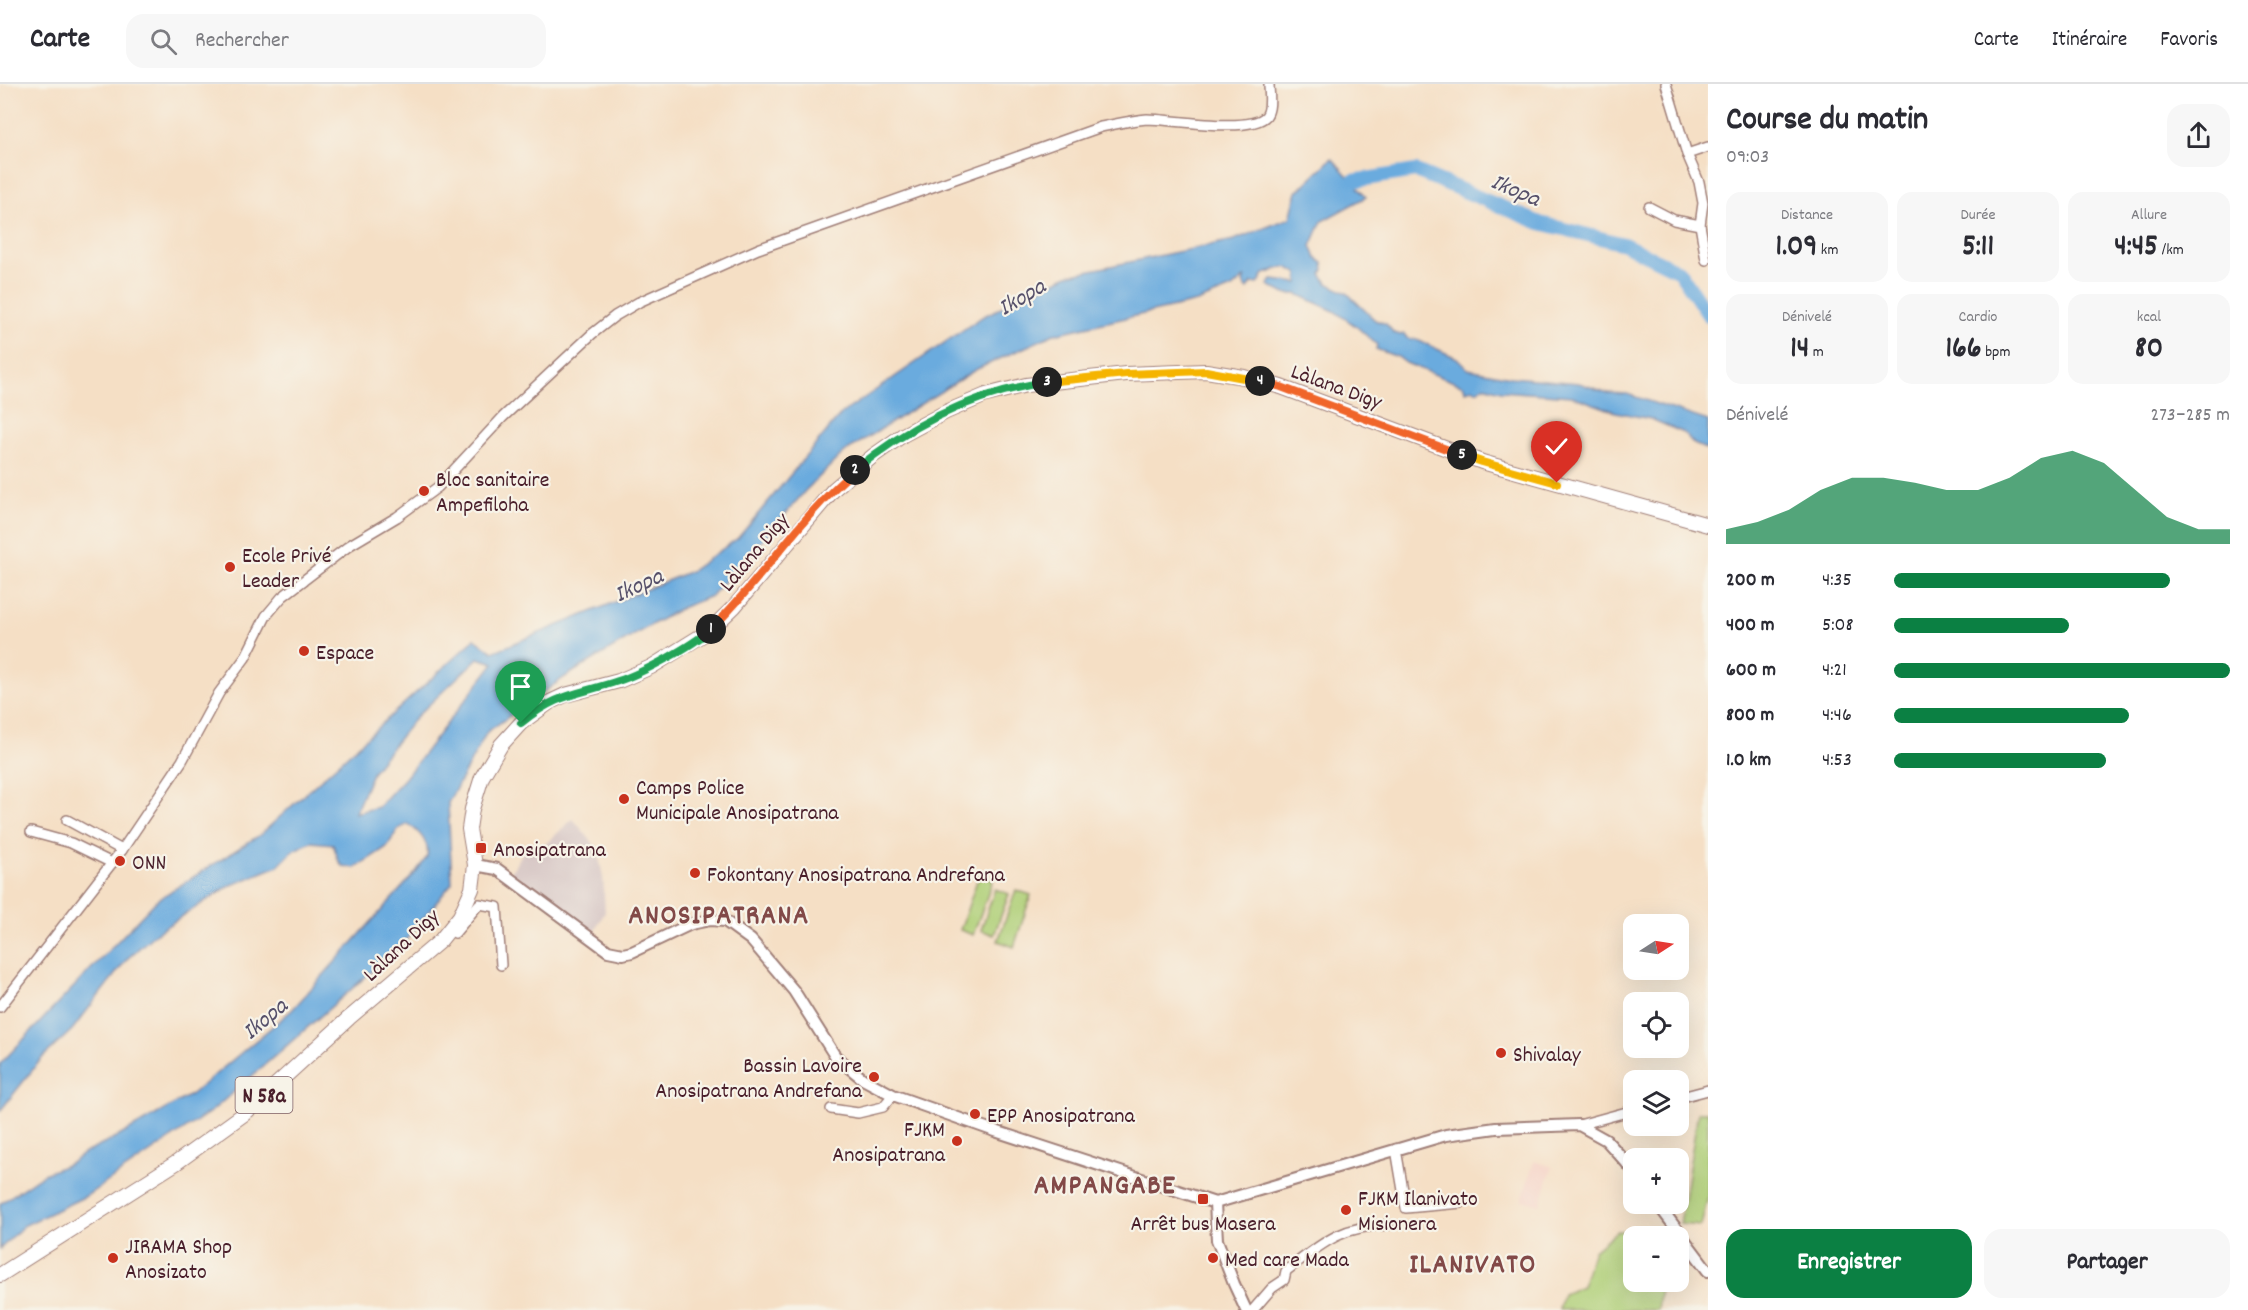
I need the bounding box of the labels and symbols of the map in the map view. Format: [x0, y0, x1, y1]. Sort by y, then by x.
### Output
water label: Ikopa [1485, 166, 1546, 218]
water label: Ikopa [992, 270, 1054, 326]
street label: Làlana Digy [1286, 357, 1387, 419]
pin: 4 [1245, 366, 1275, 396]
pin: 3 [1032, 367, 1062, 397]
pin [1531, 421, 1582, 483]
pin: 5 [1447, 440, 1477, 470]
pin: 2 [840, 455, 870, 485]
place label: Bloc sanitaire Ampefiloha [436, 466, 549, 522]
marker: Bloc sanitaire Ampefiloha [417, 484, 431, 498]
street label: Làlana Digy [713, 506, 799, 600]
place label: Ecole Privé Leader [242, 542, 331, 598]
marker: Ecole Privé Leader [223, 560, 237, 574]
water label: Ikopa [609, 560, 671, 613]
pin: 1 [696, 614, 726, 644]
place label: Espace [316, 639, 374, 670]
marker: Espace [297, 644, 311, 658]
pin [495, 661, 546, 723]
place label: Camps Police Municipale Anosipatrana [636, 774, 839, 830]
marker: Camps Police Municipale Anosipatrana [617, 792, 631, 806]
place label: Anosipatrana [493, 836, 606, 867]
marker: Anosipatrana [474, 841, 488, 855]
place label: ONN [132, 849, 166, 880]
marker: ONN [113, 854, 127, 868]
place label: Fokontany Anosipatrana Andrefana [707, 861, 1006, 892]
marker: Fokontany Anosipatrana Andrefana [688, 866, 702, 880]
district label: ANOSIPATRANA [628, 898, 810, 938]
street label: Làlana Digy [357, 902, 448, 990]
north arrow [1623, 914, 1689, 980]
water label: Ikopa [236, 990, 297, 1049]
place label: Shivalay [1513, 1041, 1582, 1072]
marker: Shivalay [1494, 1046, 1508, 1060]
place label: Bassin Lavoire Anosipatrana Andrefana [655, 1052, 863, 1108]
marker: Bassin Lavoire Anosipatrana Andrefana [867, 1070, 881, 1084]
road number: N 58a [236, 1077, 292, 1113]
place label: EPP Anosipatrana [987, 1102, 1135, 1133]
marker: EPP Anosipatrana [968, 1107, 982, 1121]
place label: FJKM Anosipatrana [832, 1116, 946, 1172]
marker: FJKM Anosipatrana [950, 1134, 964, 1148]
district label: AMPANGABE [1034, 1168, 1176, 1208]
place label: FJKM Ilanivato Misionera [1358, 1185, 1478, 1241]
marker: Arrêt bus Masera [1196, 1192, 1210, 1206]
marker: FJKM Ilanivato Misionera [1339, 1203, 1353, 1217]
place label: Arrêt bus Masera [1131, 1210, 1276, 1241]
place label: JIRAMA Shop Anosizato [125, 1233, 232, 1289]
place label: Med care Mada [1225, 1246, 1349, 1277]
district label: ILANIVATO [1409, 1247, 1537, 1287]
marker: JIRAMA Shop Anosizato [106, 1251, 120, 1265]
marker: Med care Mada [1206, 1251, 1220, 1265]

